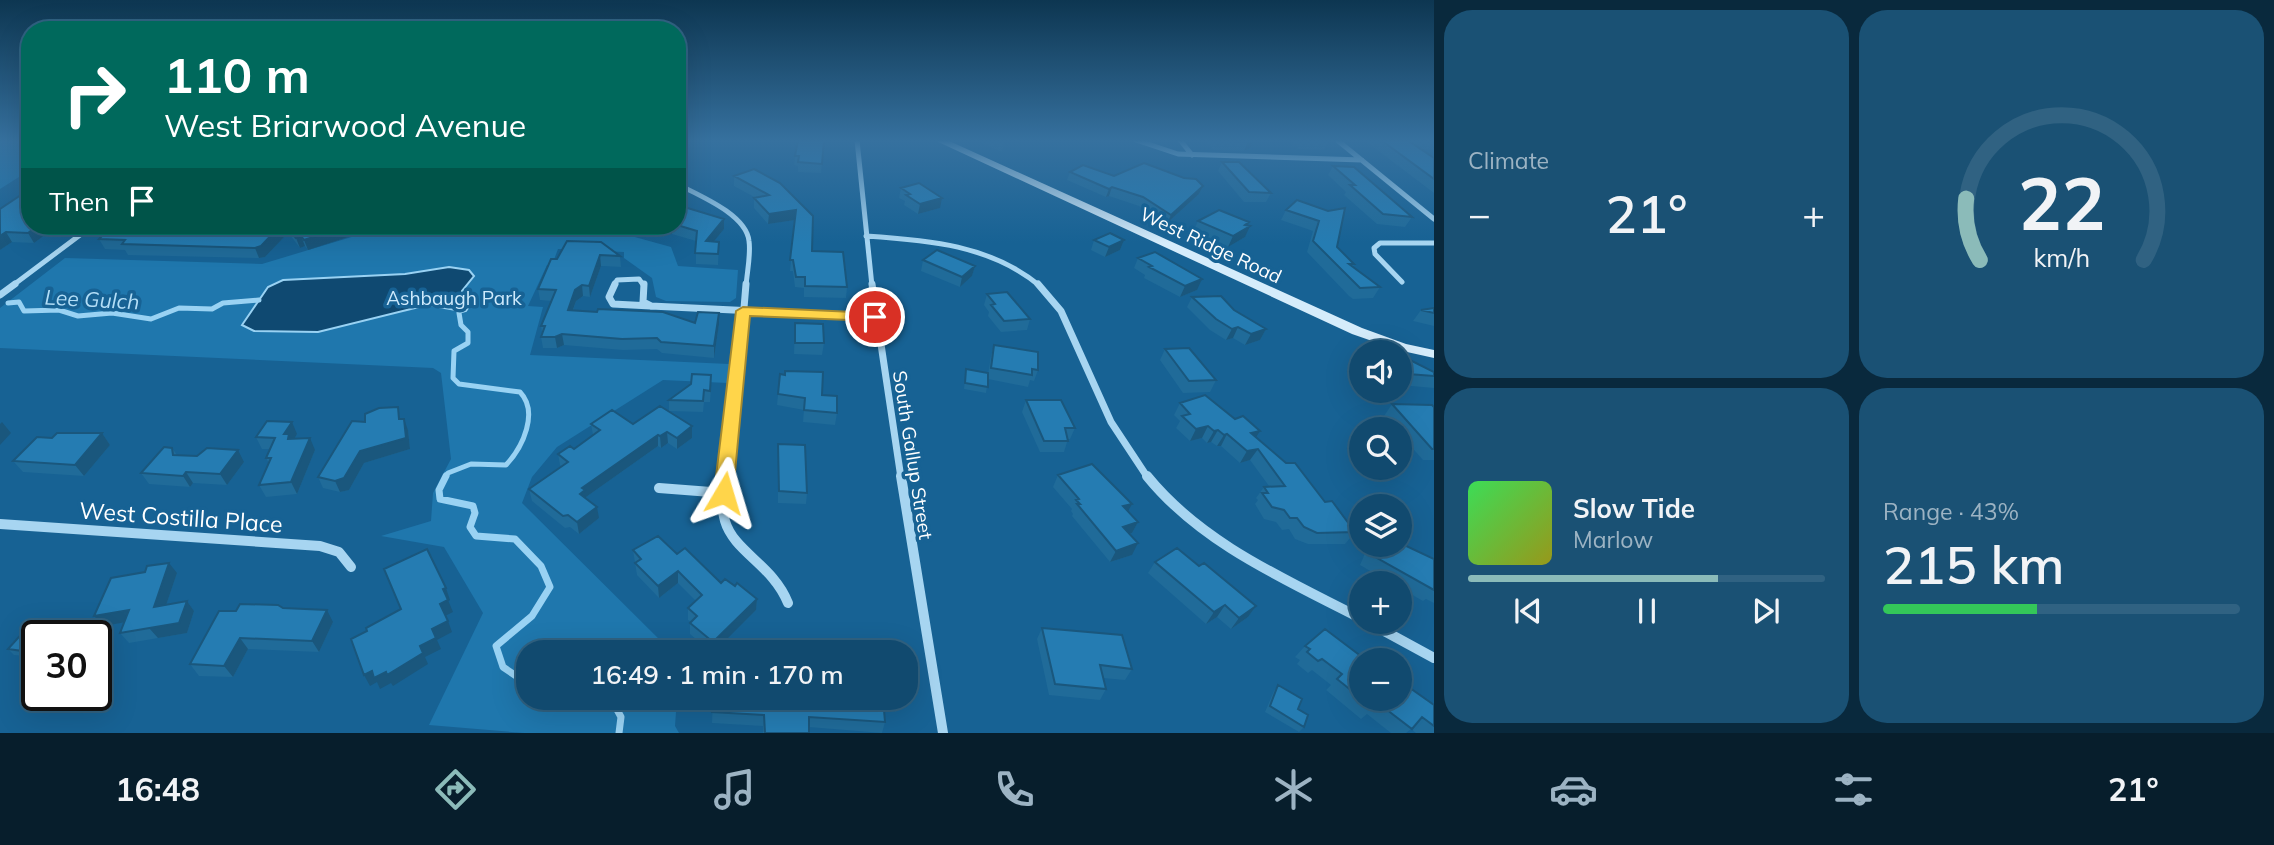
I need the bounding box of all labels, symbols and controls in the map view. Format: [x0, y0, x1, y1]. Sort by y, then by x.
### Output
text: 110 m [164, 44, 310, 105]
icon: right [49, 49, 140, 140]
text: West Briarwood Avenue [164, 105, 526, 145]
text: Climate [1468, 146, 1549, 175]
text: 22 [2018, 157, 2105, 248]
text: 21° [1606, 181, 1687, 246]
icon: arrive [123, 182, 161, 220]
text: Then [49, 185, 109, 218]
text: − [1468, 190, 1491, 238]
text: + [1802, 190, 1825, 238]
street label: West Ridge Road [1136, 202, 1286, 288]
text: km/h [2033, 242, 2090, 273]
water label: Lee Gulch [44, 284, 140, 314]
park label: Ashbaugh Park [386, 286, 522, 310]
pin [845, 287, 905, 347]
icon: arrive [856, 298, 894, 336]
map controls [1349, 340, 1412, 711]
button: sound [1349, 340, 1412, 403]
street label: South Gallup Street [888, 369, 938, 541]
button: search [1349, 417, 1412, 480]
position arrow [687, 456, 761, 530]
text: Slow Tide [1573, 492, 1695, 525]
button: layers [1349, 494, 1412, 557]
street label: West Costilla Place [78, 495, 284, 539]
text: Range · 43% [1883, 497, 2019, 526]
text: Marlow [1573, 525, 1653, 554]
text: 215 km [1883, 532, 2064, 597]
button: + [1349, 571, 1412, 634]
icon: previous [1509, 592, 1547, 630]
icon: pause [1628, 592, 1666, 630]
icon: next [1747, 592, 1785, 630]
speed limit sign: 30 [21, 620, 112, 711]
button: − [1349, 648, 1412, 711]
text: 16:49 · 1 min · 170 m [590, 658, 844, 691]
icon: directions [431, 765, 480, 814]
icon: music [710, 765, 759, 814]
icon: phone [990, 765, 1039, 814]
icon: climate [1269, 765, 1318, 814]
icon: car [1549, 765, 1598, 814]
icon: filters [1829, 765, 1878, 814]
text: 16:48 [115, 769, 200, 809]
text: 21° [2108, 769, 2159, 809]

